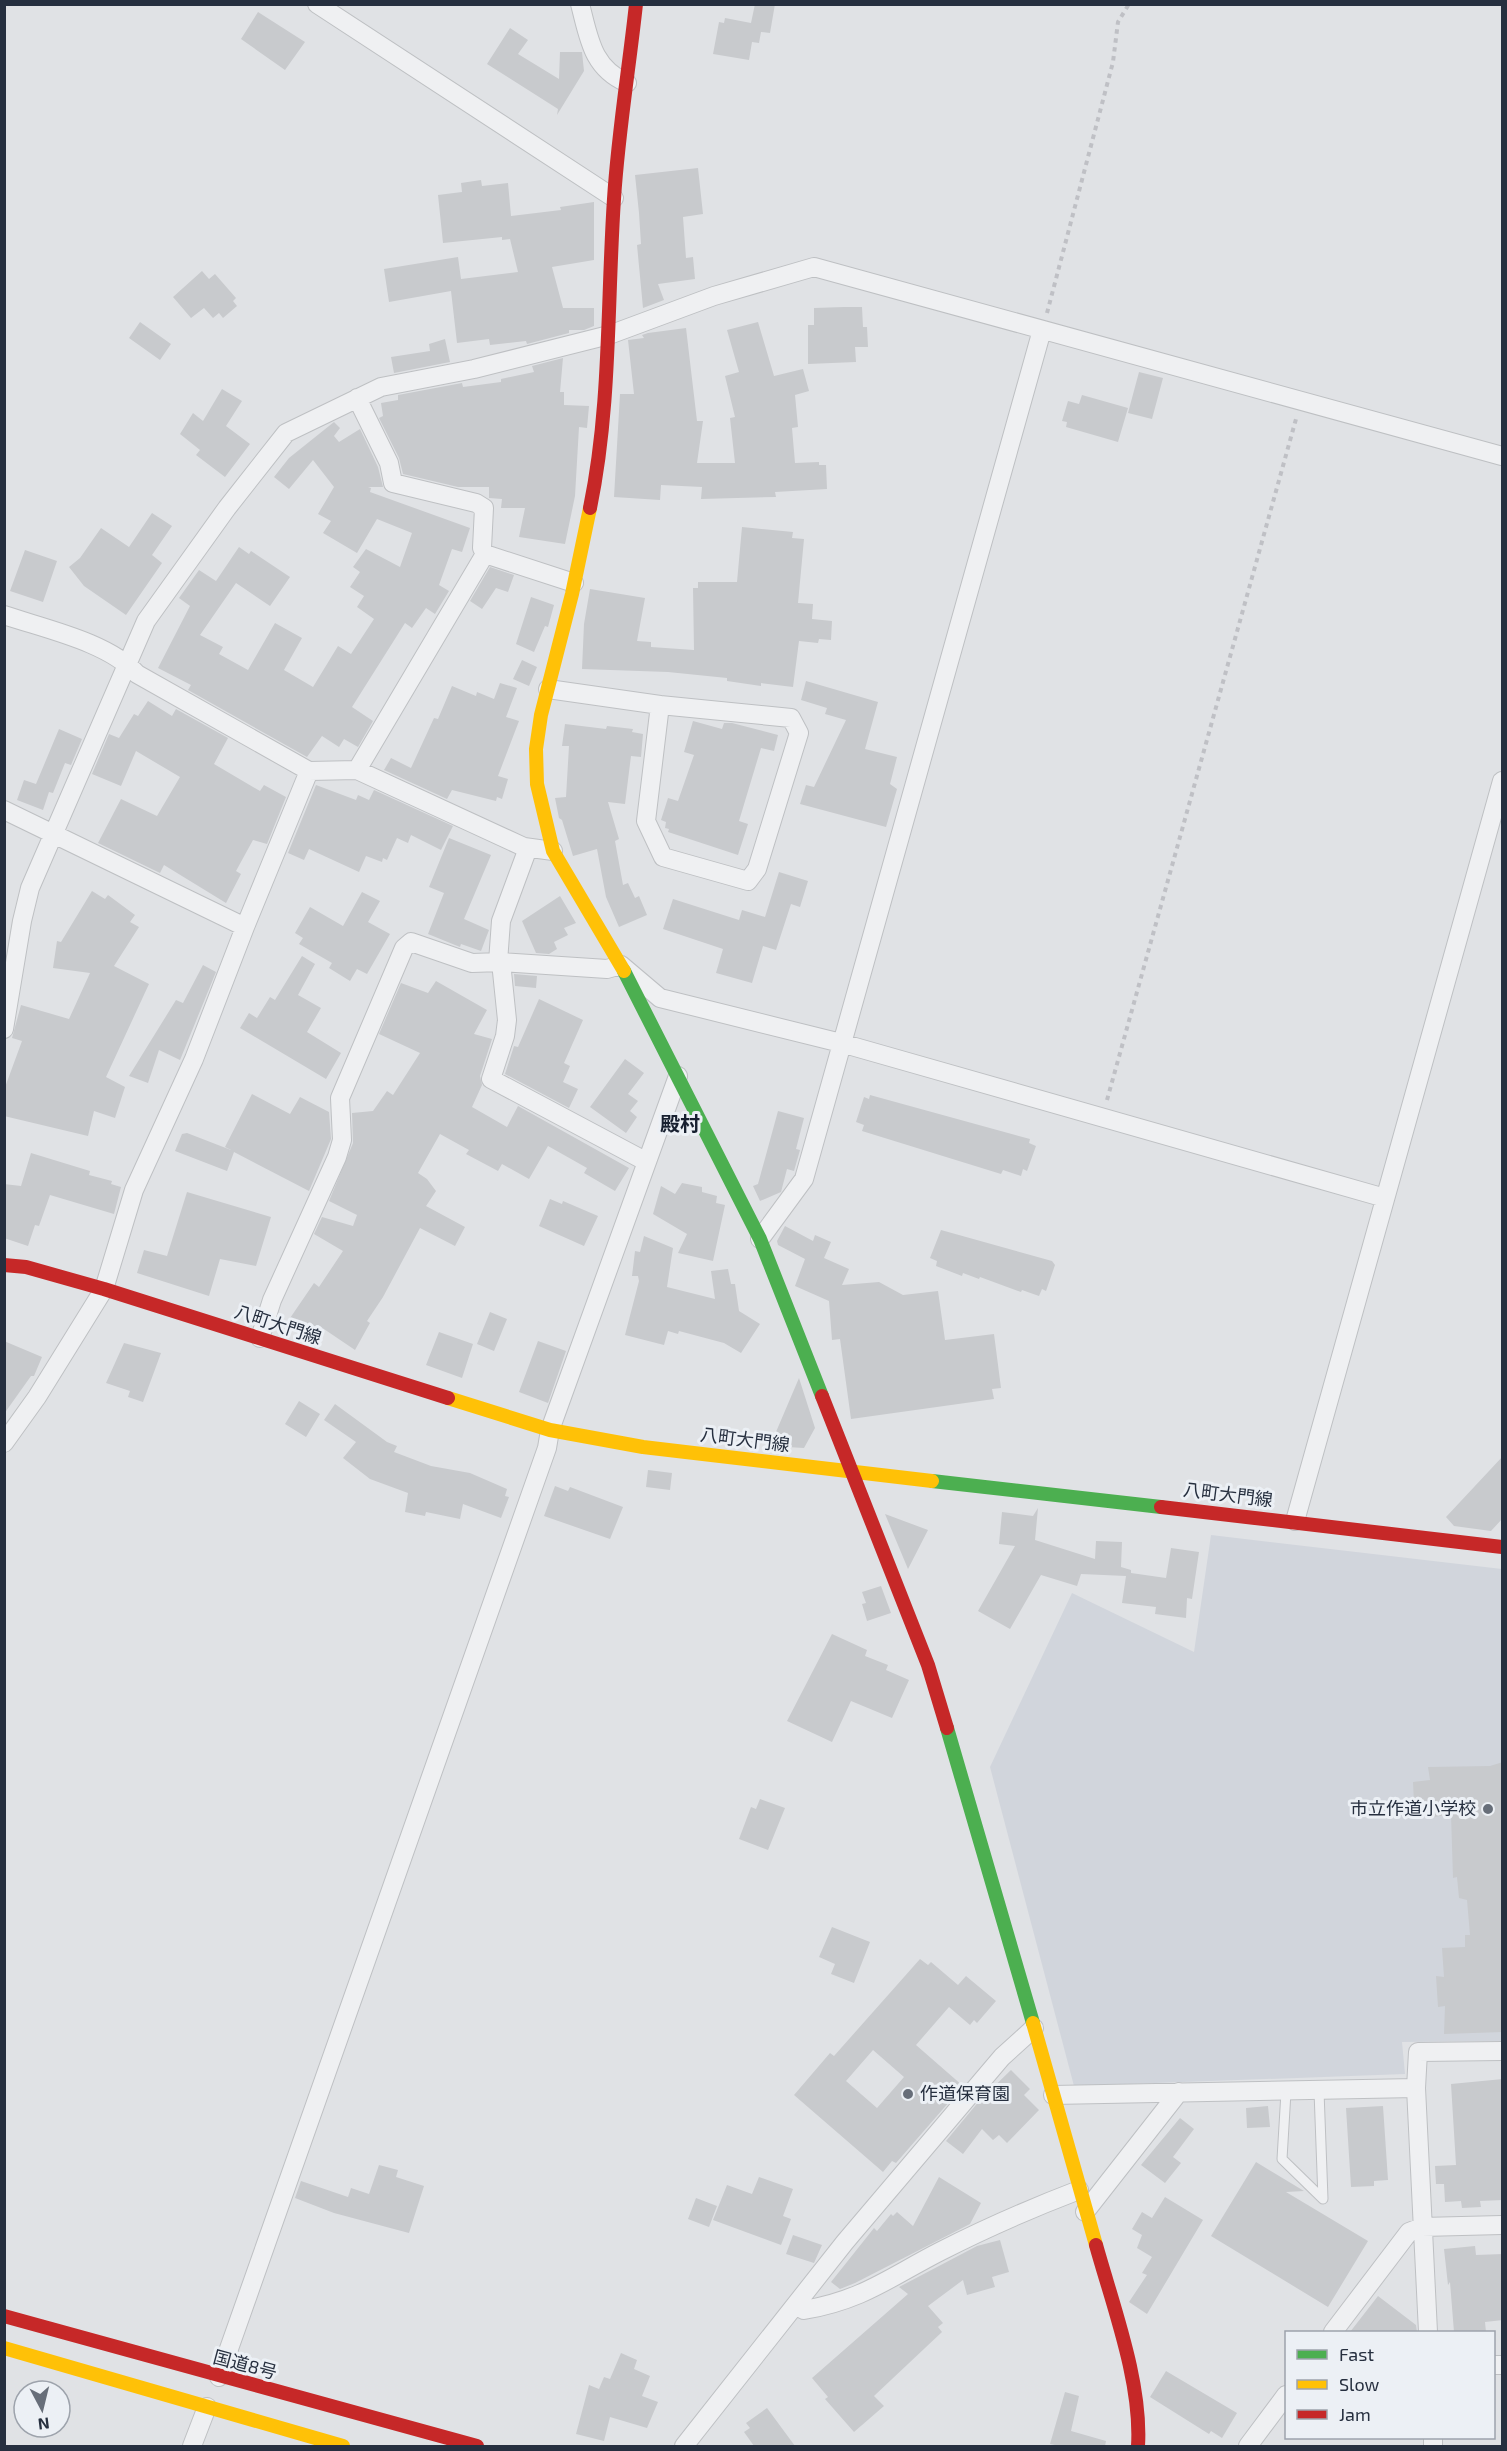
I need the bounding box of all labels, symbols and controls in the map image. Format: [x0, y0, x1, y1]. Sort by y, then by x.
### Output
district label: 殿村 [660, 1111, 700, 1135]
street label: 八町大門線 [232, 1300, 325, 1348]
street label: 八町大門線 [699, 1423, 791, 1455]
street label: 八町大門線 [1182, 1478, 1274, 1510]
place label: 市立作道小学校 [1350, 1797, 1476, 1819]
marker: 市立作道小学校 [1481, 1802, 1495, 1816]
place label: 作道保育園 [920, 2082, 1010, 2104]
marker: 作道保育園 [901, 2087, 915, 2101]
legend [1285, 2331, 1495, 2439]
text: Fast [1339, 2343, 1374, 2365]
street label: 国道8号 [211, 2345, 279, 2383]
text: Slow [1339, 2373, 1380, 2395]
north arrow [12, 2379, 72, 2439]
text: Jam [1339, 2403, 1371, 2425]
text: N [37, 2414, 51, 2435]

